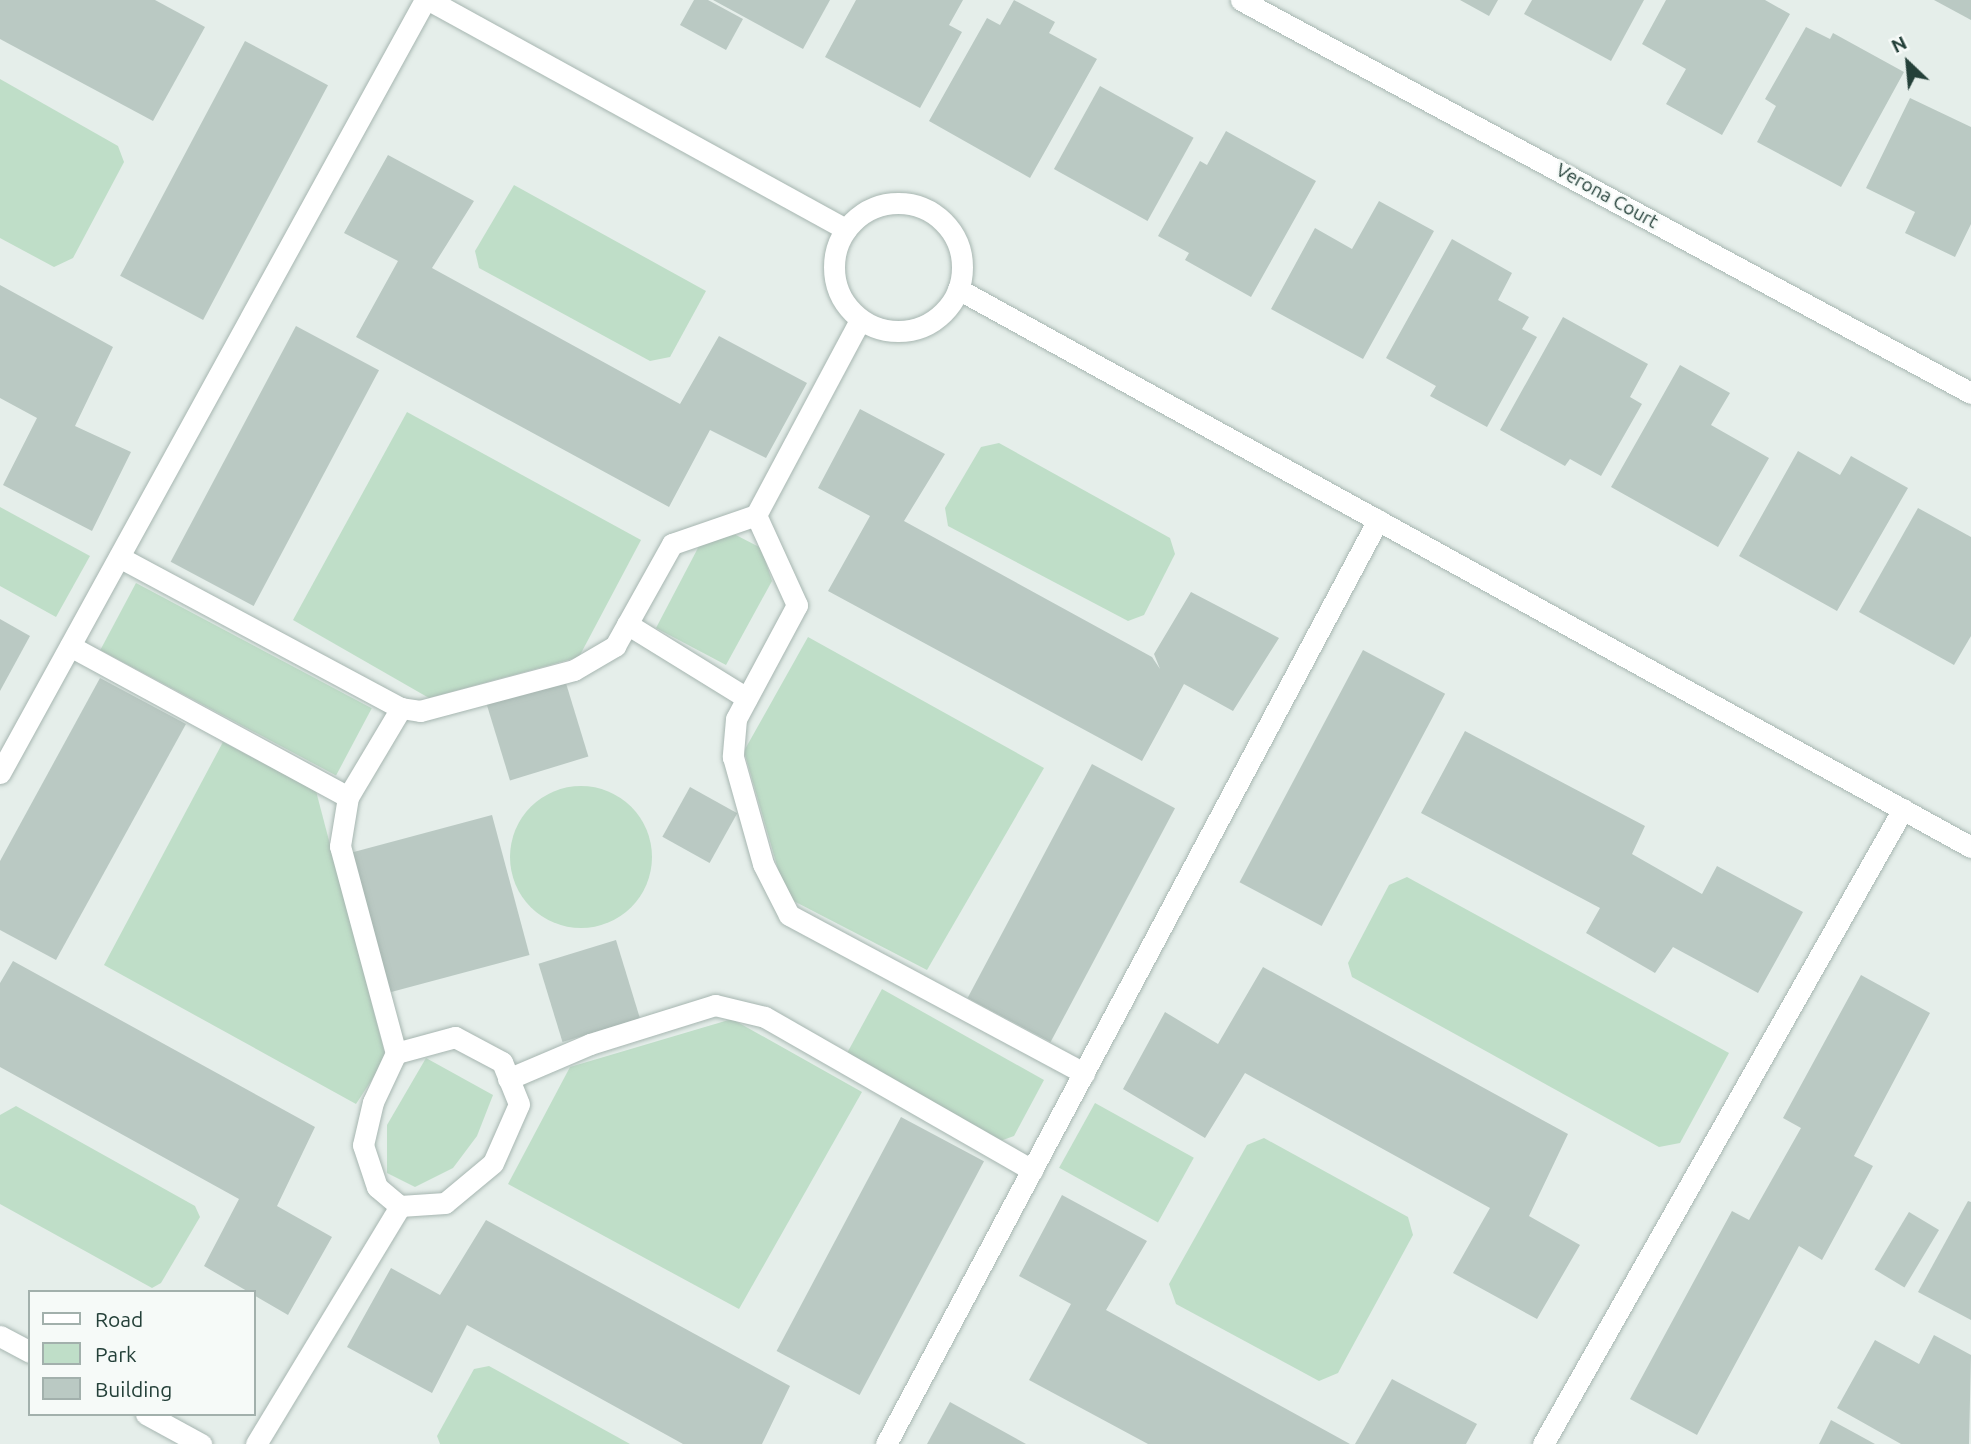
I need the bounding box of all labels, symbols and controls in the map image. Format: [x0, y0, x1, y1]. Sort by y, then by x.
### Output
north arrow [1873, 28, 1943, 98]
text: N [1888, 31, 1910, 57]
street label: Verona Court [1552, 159, 1662, 233]
legend [28, 1290, 256, 1416]
text: Road [95, 1307, 143, 1331]
text: Park [95, 1342, 137, 1366]
text: Building [95, 1377, 172, 1401]

